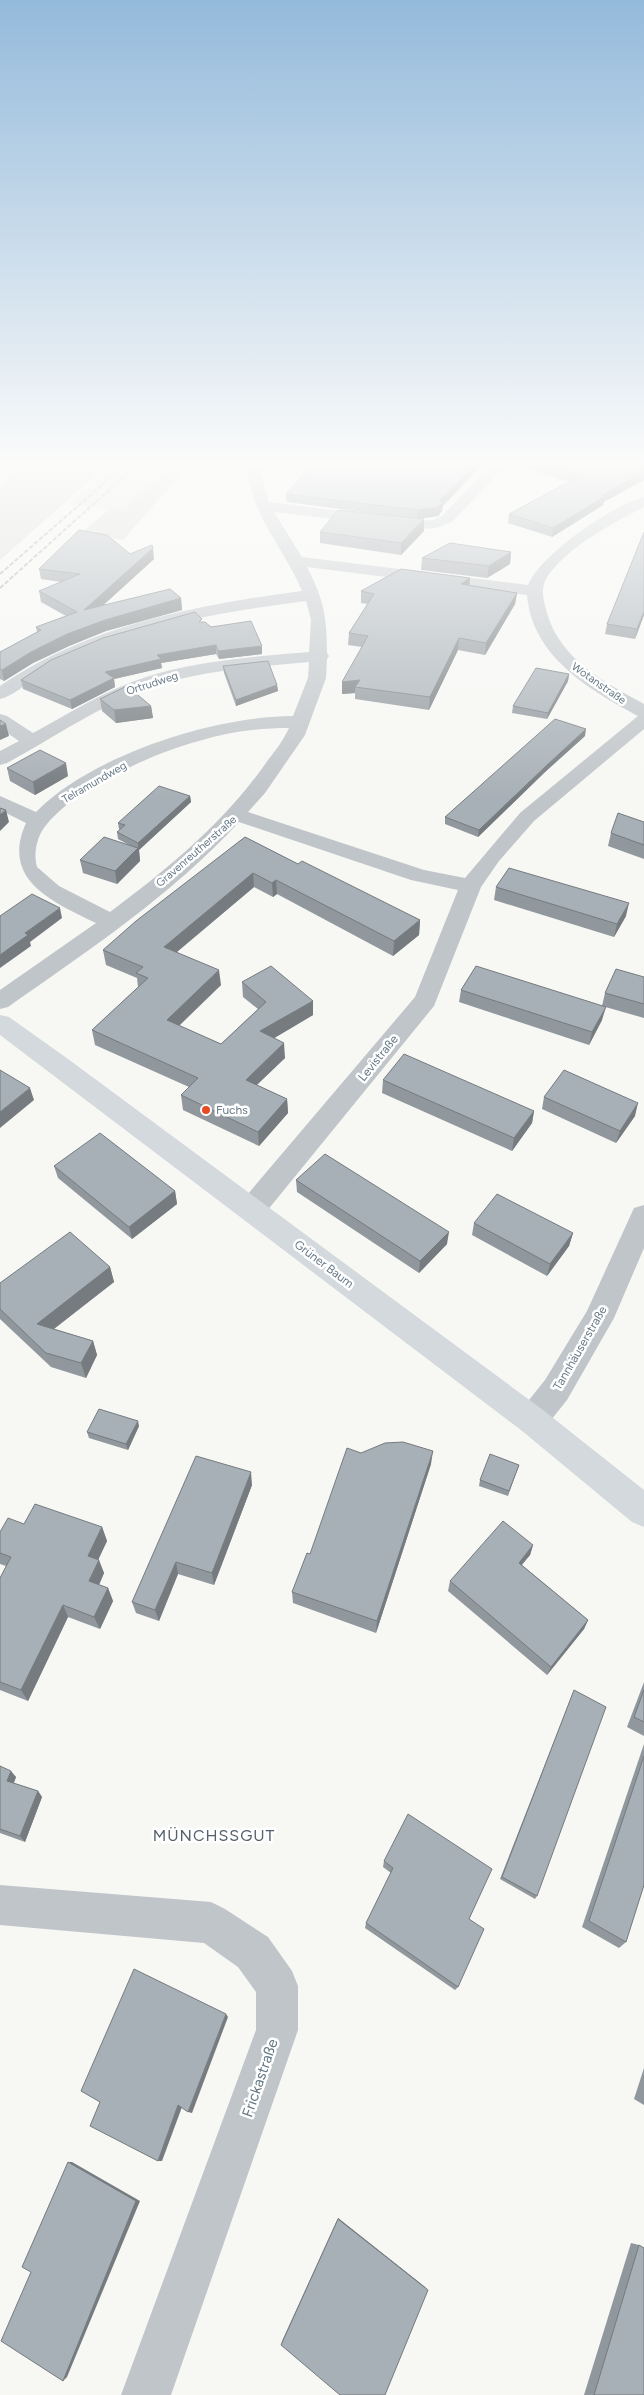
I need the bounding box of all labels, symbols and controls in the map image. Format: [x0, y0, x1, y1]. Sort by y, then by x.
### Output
street label: Wotanstraße [569, 660, 628, 707]
street label: Ortrudweg [125, 669, 180, 698]
street label: Telramundweg [60, 759, 129, 806]
street label: Gravenreutherstraße [154, 813, 239, 890]
street label: Levistraße [355, 1032, 401, 1084]
place label: Fuchs [216, 1103, 248, 1117]
marker: Fuchs [200, 1104, 212, 1116]
street label: Grüner Baum [292, 1237, 356, 1291]
street label: Tannhäuserstraße [550, 1303, 610, 1393]
district label: MÜNCHSSGUT [153, 1826, 275, 1845]
street label: Frickastraße [238, 2037, 282, 2119]

